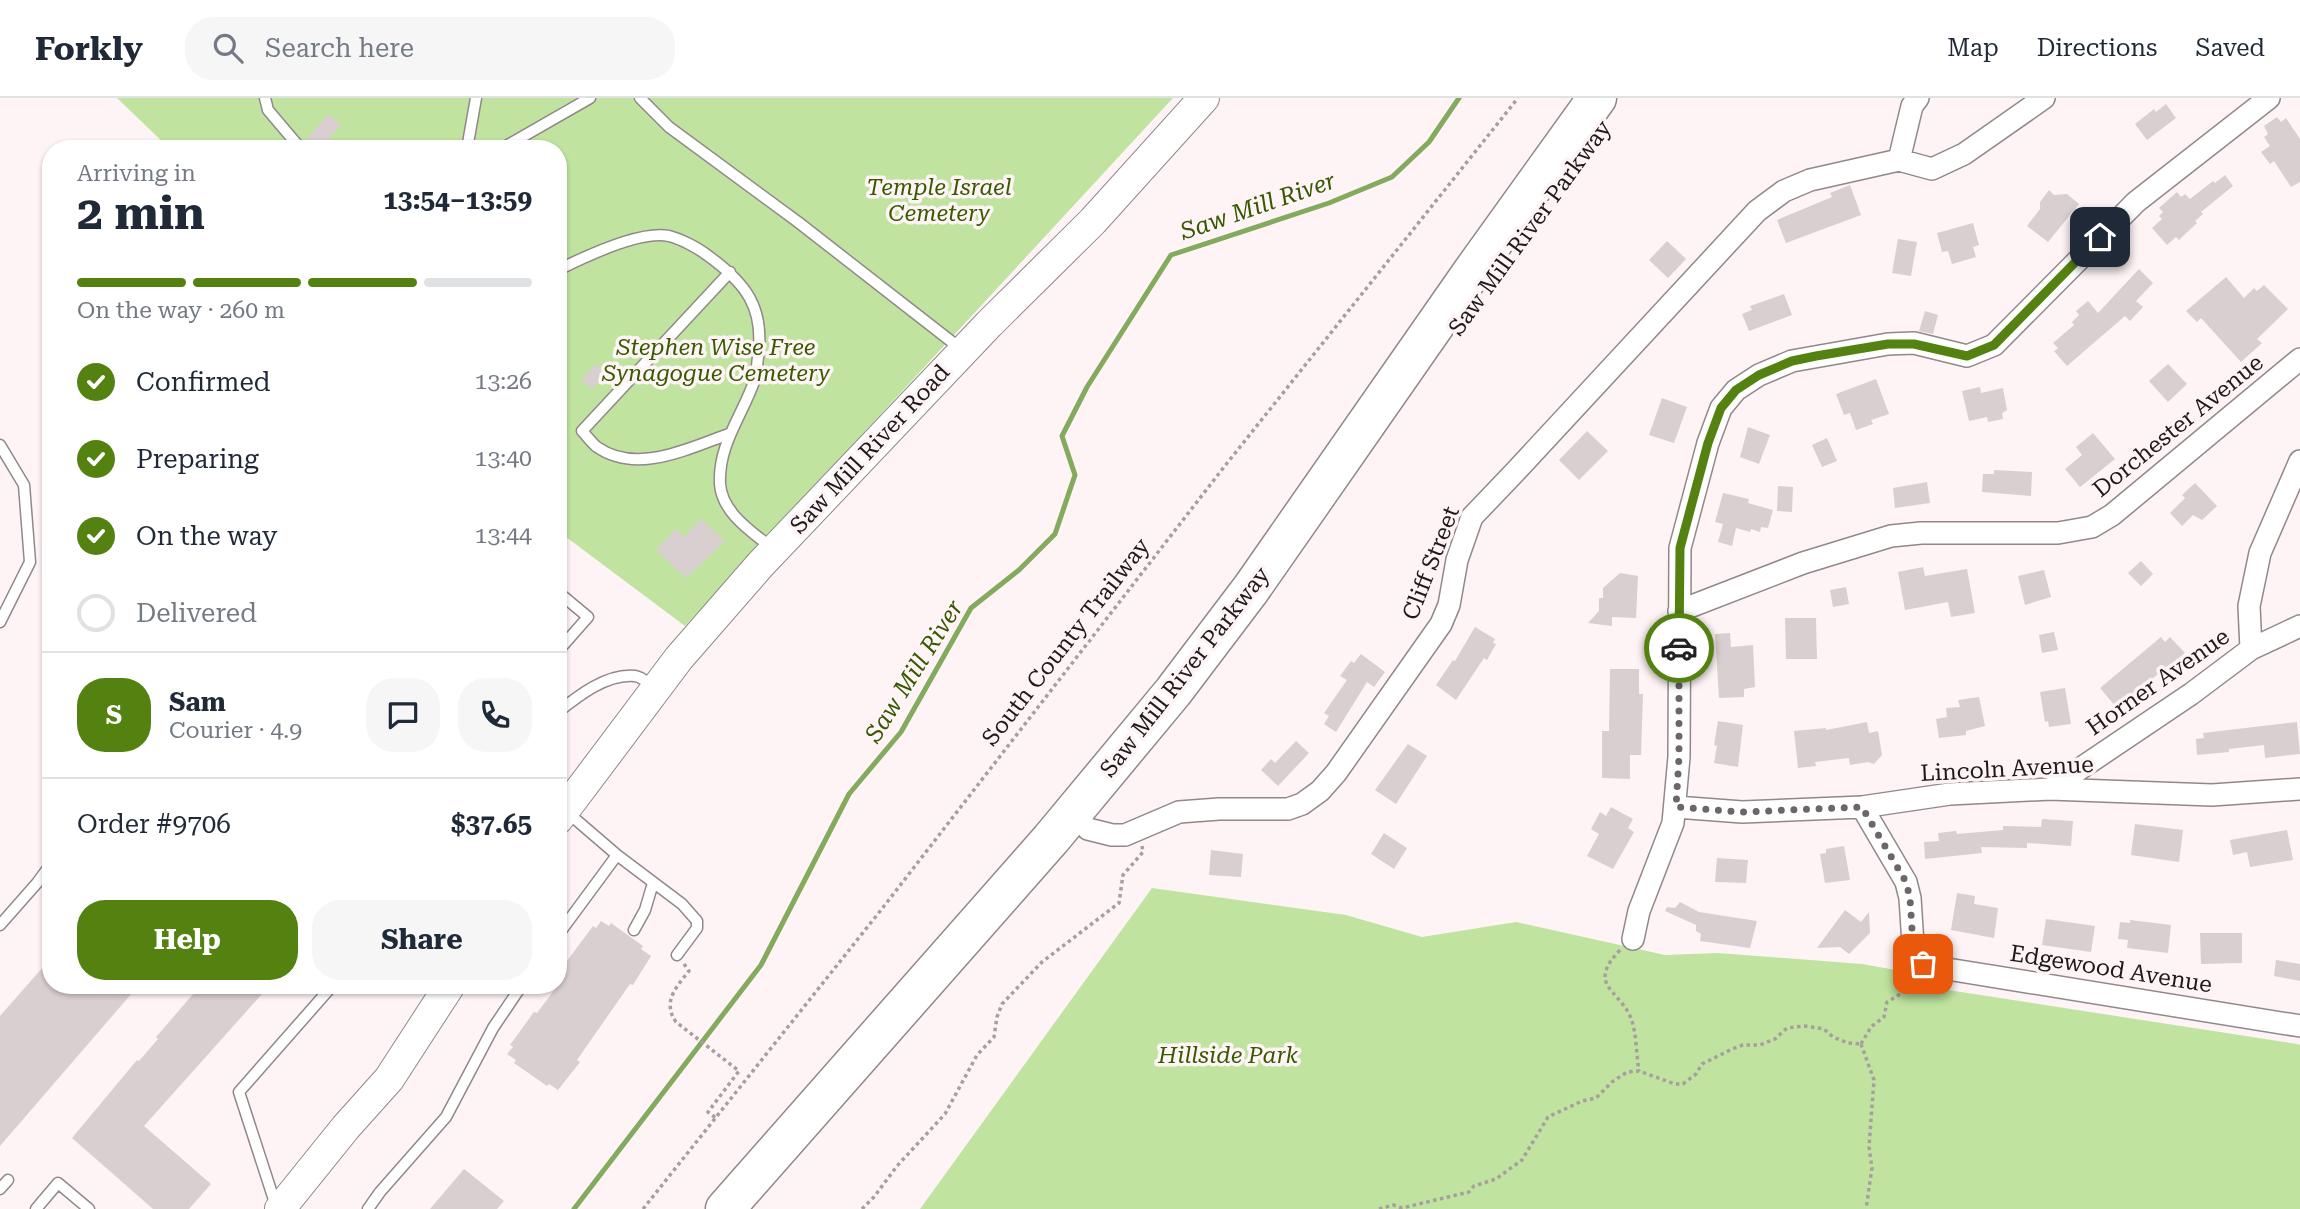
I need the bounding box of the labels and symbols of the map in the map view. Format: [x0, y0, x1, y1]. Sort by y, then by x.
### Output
street label: Saw Mill River Parkway [1443, 115, 1617, 341]
water label: Saw Mill River [1176, 166, 1339, 246]
park label: Temple Israel Cemetery [866, 174, 1012, 227]
pin [2070, 207, 2130, 267]
park label: Stephen Wise Free Synagogue Cemetery [601, 334, 831, 387]
street label: Dorchester Avenue [2087, 349, 2269, 503]
street label: Saw Mill River Road [785, 359, 955, 539]
street label: Cliff Street [1397, 502, 1465, 624]
street label: South County Trailway [977, 533, 1156, 751]
street label: Saw Mill River Parkway [1095, 561, 1276, 782]
water label: Saw Mill River [859, 595, 969, 748]
courier [1644, 613, 1714, 683]
street label: Horner Avenue [2082, 623, 2234, 741]
street label: Lincoln Avenue [1920, 751, 2094, 787]
pin [1893, 934, 1953, 994]
street label: Edgewood Avenue [2008, 940, 2214, 998]
park label: Hillside Park [1157, 1042, 1298, 1069]

